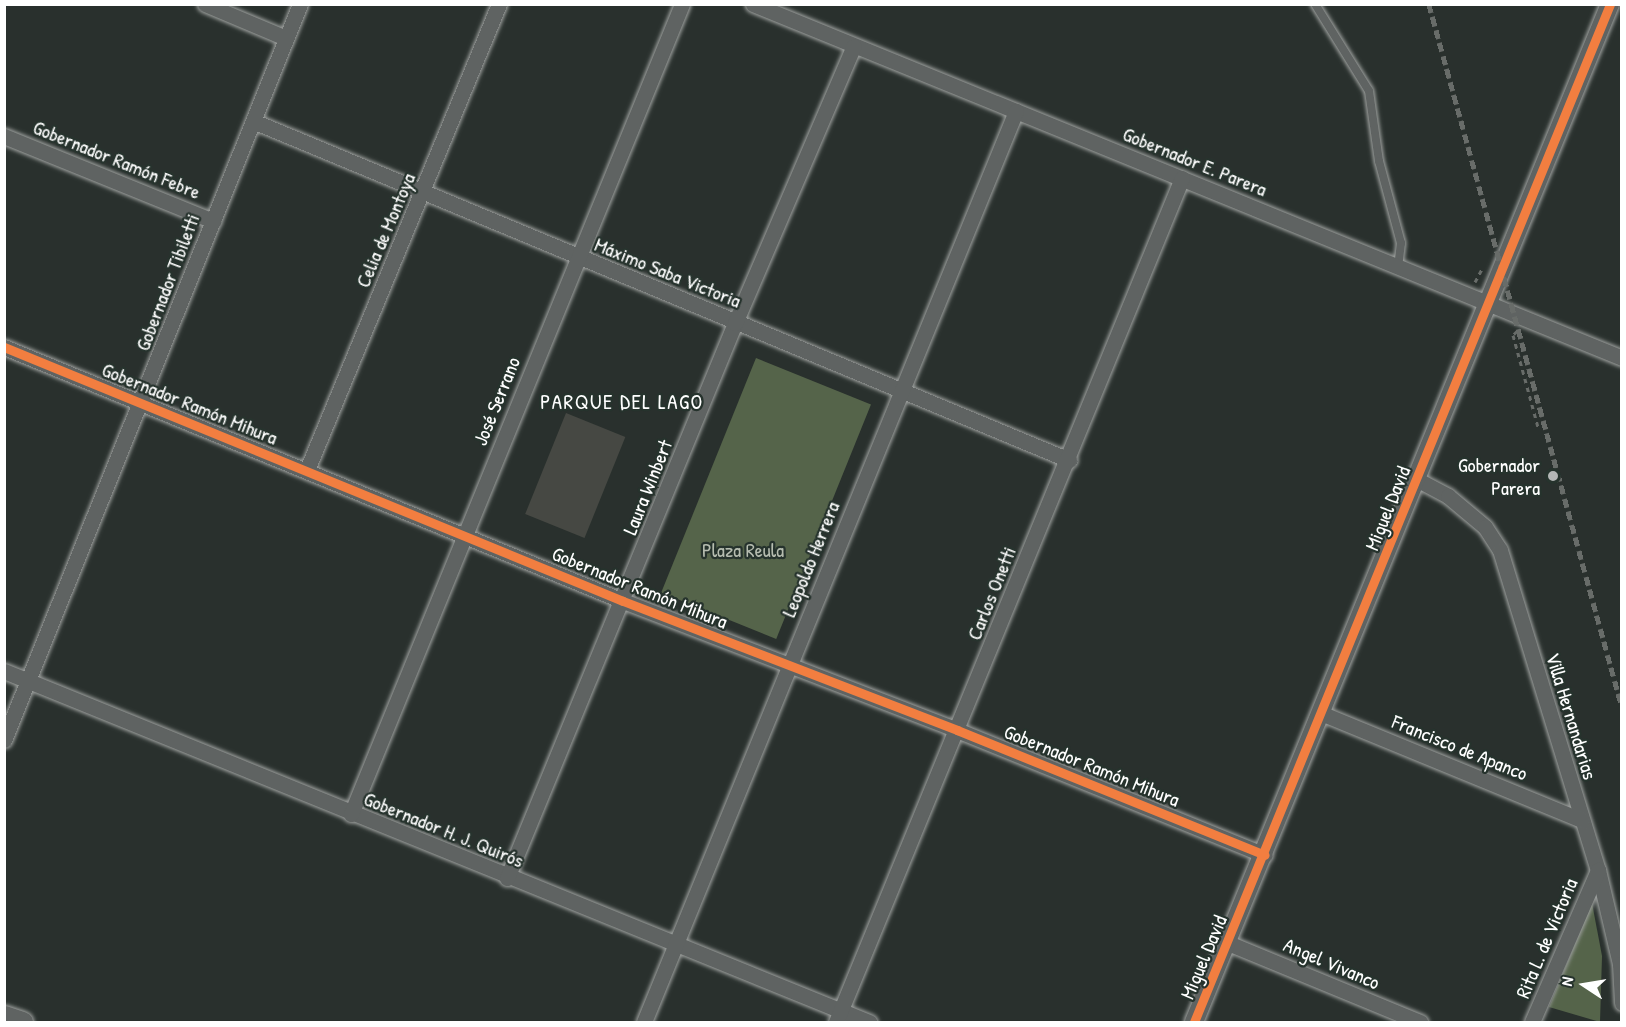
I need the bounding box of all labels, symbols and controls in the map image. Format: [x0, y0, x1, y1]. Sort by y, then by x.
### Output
street label: Gobernador Ramón Febre [30, 115, 204, 203]
street label: Gobernador E. Parera [1120, 121, 1270, 201]
street label: Celia de Montoya [350, 169, 420, 291]
street label: Gobernador Tibiletti [130, 210, 204, 354]
street label: Máximo Saba Victoria [591, 232, 745, 312]
street label: José Serrano [467, 353, 525, 449]
street label: Gobernador Ramón Mihura [99, 357, 281, 449]
district label: PARQUE DEL LAGO [540, 389, 704, 415]
street label: Laura Winbert [617, 436, 677, 538]
place label: Gobernador Parera [1458, 452, 1540, 499]
street label: Miguel David [1359, 462, 1415, 554]
marker: Gobernador Parera [1544, 467, 1562, 485]
street label: Leopoldo Herrera [776, 498, 844, 620]
park label: Plaza Reula [702, 537, 784, 561]
street label: Gobernador Ramón Mihura [549, 541, 731, 633]
street label: Carlos Onetti [961, 543, 1021, 643]
street label: Villa Hernandarias [1541, 650, 1603, 782]
street label: Francisco de Apanco [1389, 709, 1531, 785]
street label: Gobernador Ramón Mihura [1001, 719, 1183, 811]
street label: Gobernador H. J. Quirós [361, 786, 527, 872]
street label: Rita L. de Victoria [1510, 874, 1582, 1002]
street label: Miguel David [1175, 911, 1231, 1003]
street label: Angel Vivanco [1280, 932, 1384, 994]
north arrow [1554, 955, 1614, 1015]
text: N [1555, 975, 1578, 988]

